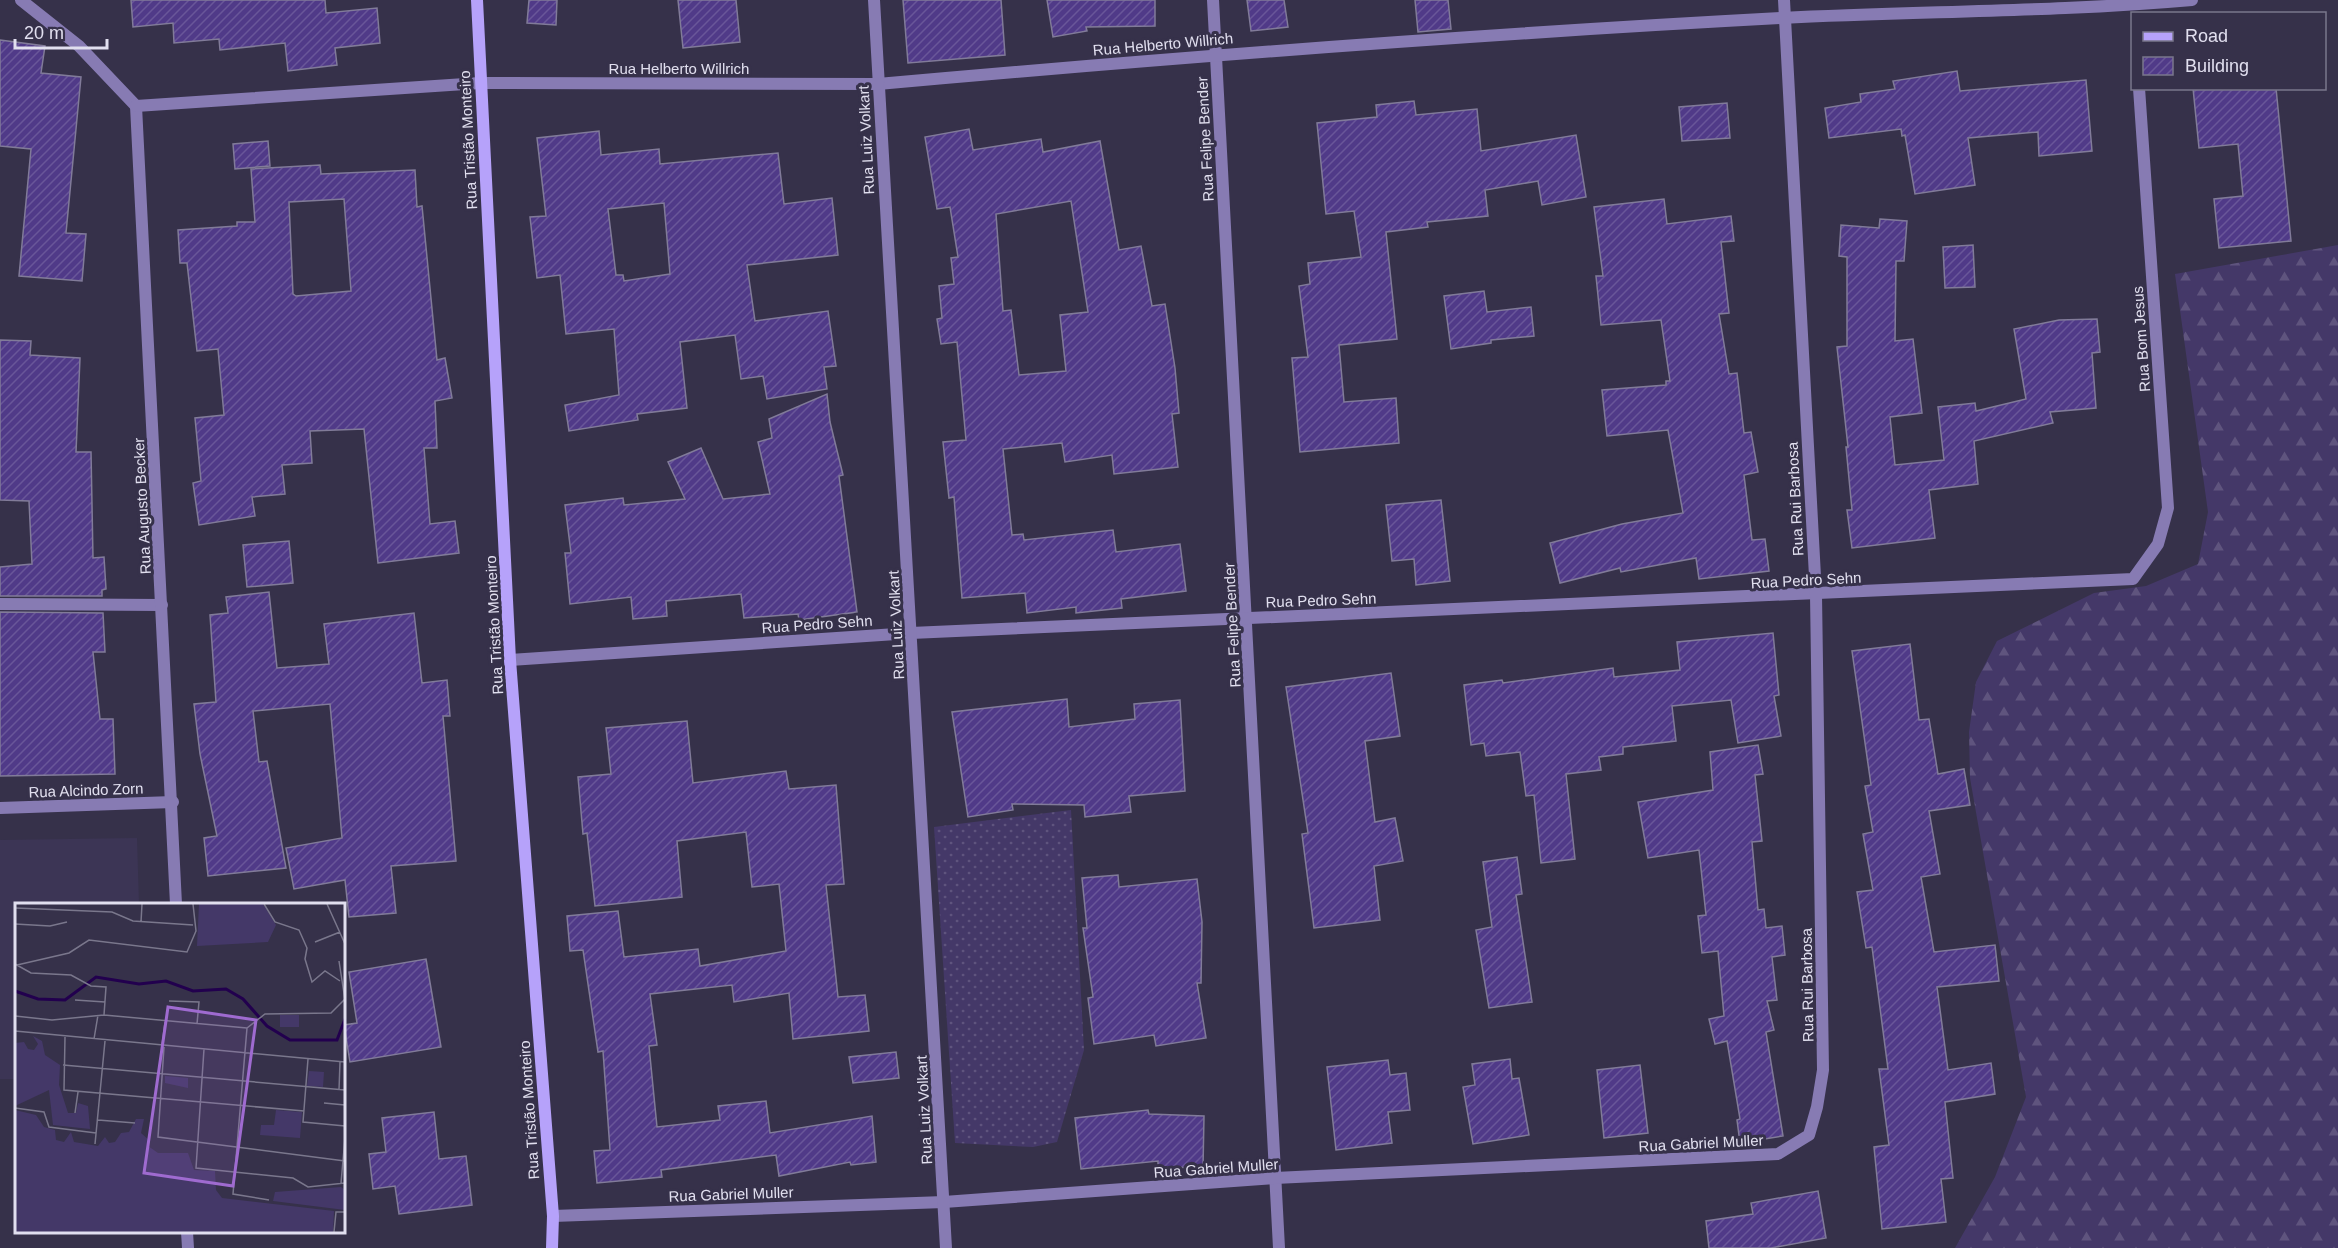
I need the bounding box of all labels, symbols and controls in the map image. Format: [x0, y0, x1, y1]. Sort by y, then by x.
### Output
scale bar [15, 12, 106, 50]
legend [2131, 12, 2326, 90]
text: 20 m [24, 23, 64, 43]
text: Road [2185, 26, 2228, 46]
street label: Rua Helberto Willrich [1092, 29, 1234, 59]
text: Building [2185, 56, 2249, 76]
street label: Rua Helberto Willrich [609, 60, 749, 77]
street label: Rua Tristão Monteiro [456, 70, 480, 210]
street label: Rua Felipe Bender [1193, 76, 1217, 202]
street label: Rua Luiz Volkart [855, 84, 877, 195]
street label: Rua Bom Jesus [2129, 286, 2153, 392]
street label: Rua Augusto Becker [130, 437, 154, 575]
street label: Rua Rui Barbosa [1783, 441, 1806, 556]
street label: Rua Tristão Monteiro [482, 555, 506, 695]
street label: Rua Felipe Bender [1220, 562, 1244, 688]
street label: Rua Luiz Volkart [885, 569, 907, 680]
street label: Rua Pedro Sehn [1750, 569, 1862, 591]
street label: Rua Pedro Sehn [1265, 590, 1377, 610]
street label: Rua Pedro Sehn [761, 612, 873, 636]
street label: Rua Alcindo Zorn [28, 779, 144, 801]
inset map [15, 903, 345, 1233]
street label: Rua Rui Barbosa [1797, 927, 1816, 1042]
street label: Rua Tristão Monteiro [516, 1040, 542, 1180]
street label: Rua Luiz Volkart [913, 1054, 935, 1165]
street label: Rua Gabriel Muller [1638, 1131, 1764, 1155]
street label: Rua Gabriel Muller [1153, 1155, 1279, 1181]
street label: Rua Gabriel Muller [668, 1183, 794, 1205]

